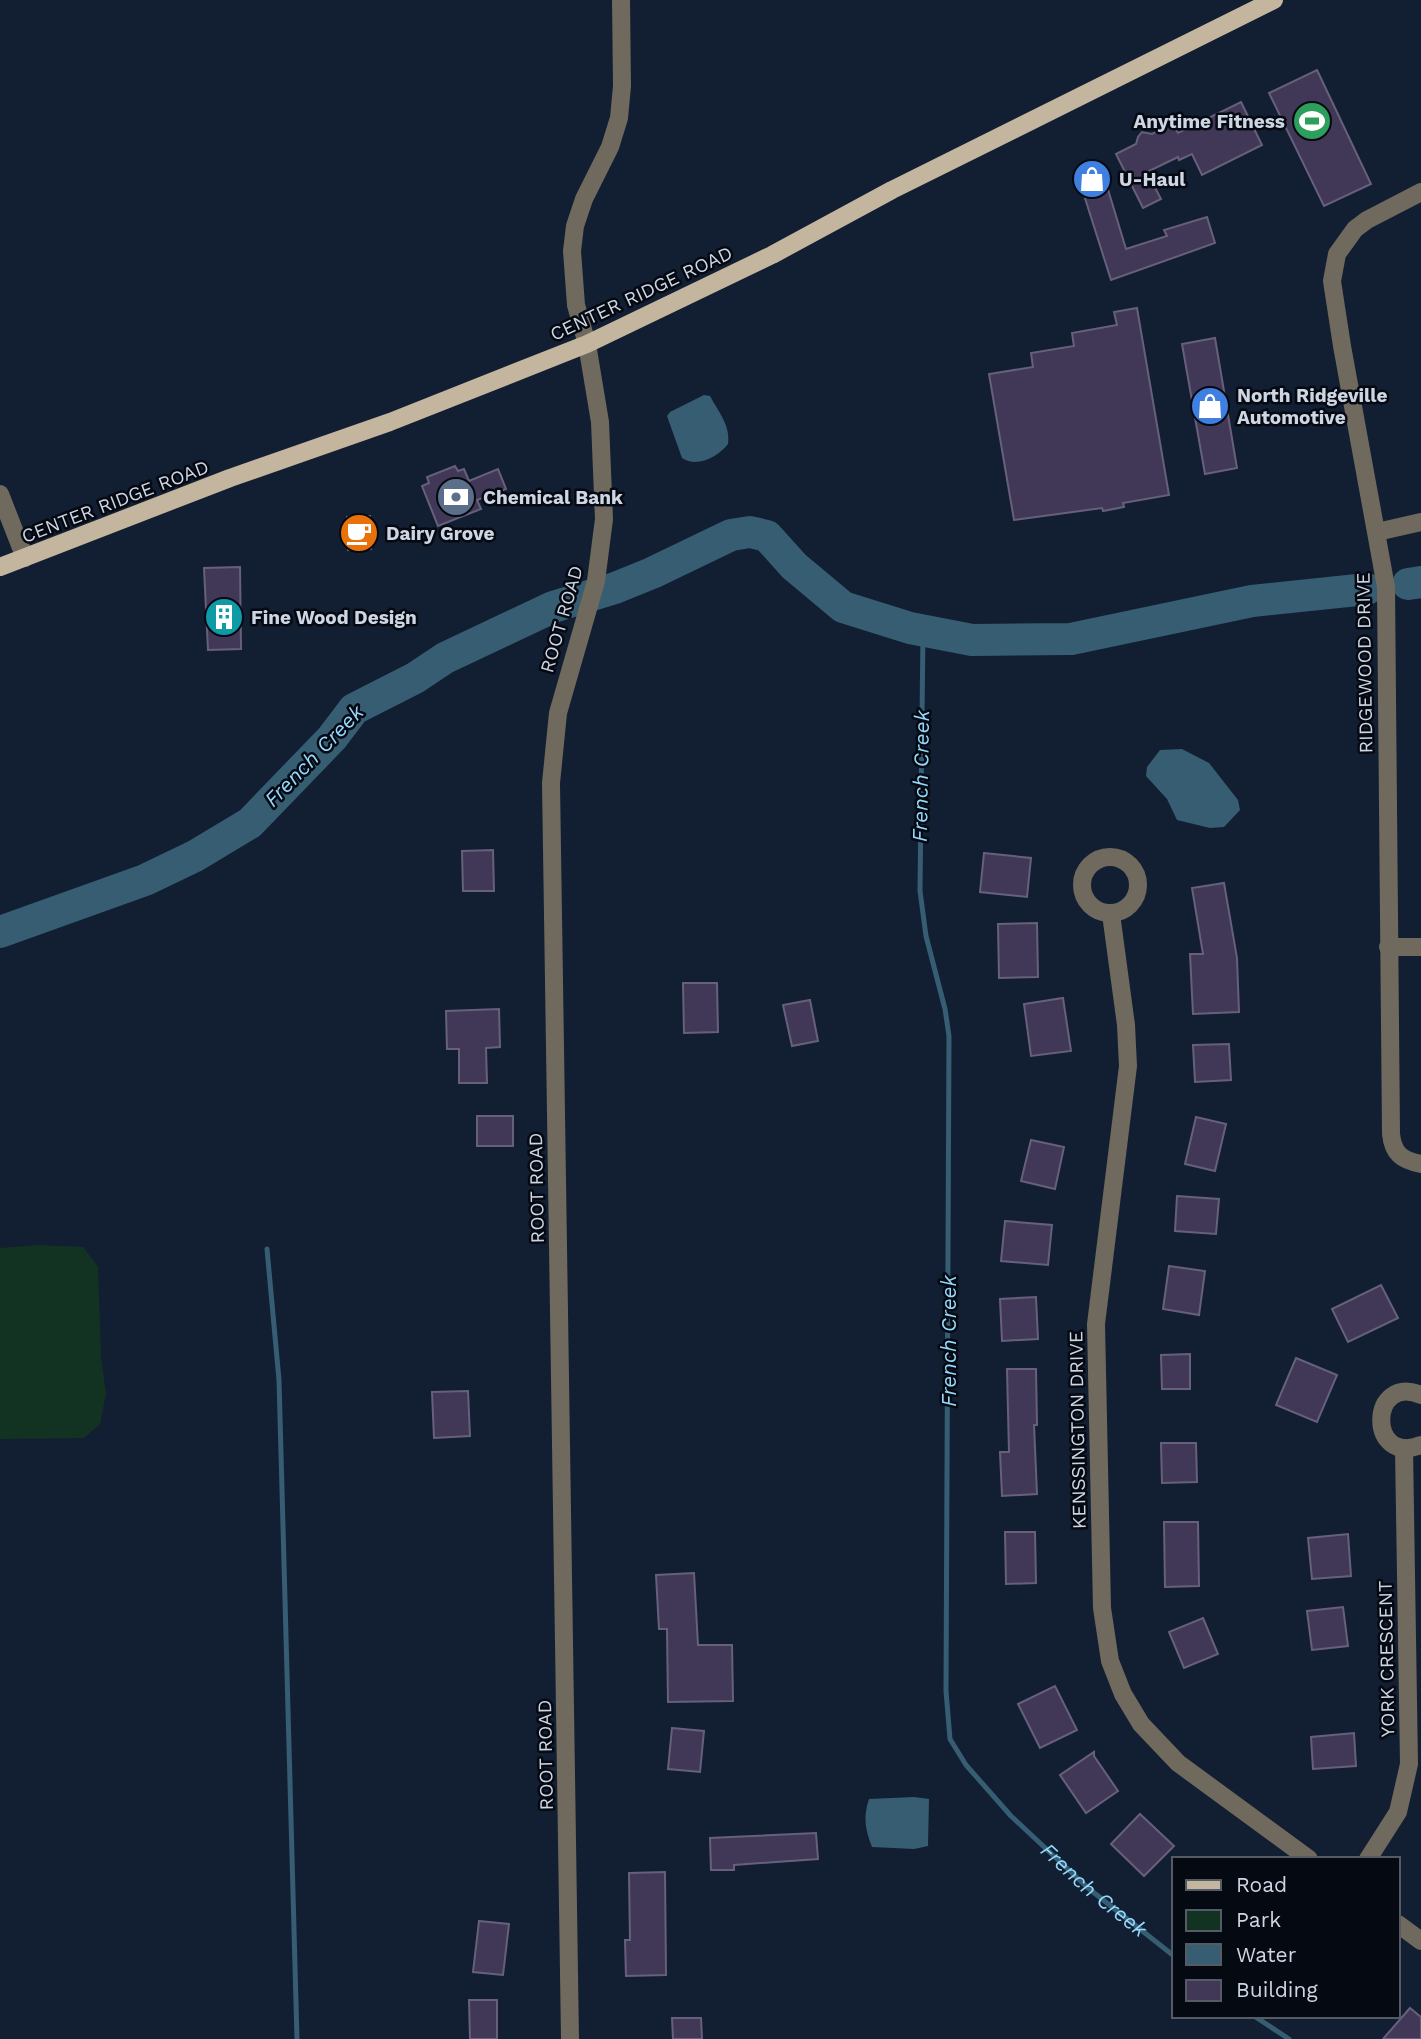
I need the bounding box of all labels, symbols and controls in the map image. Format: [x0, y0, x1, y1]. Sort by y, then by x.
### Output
sports icon: Anytime Fitness [1291, 100, 1333, 142]
place label: Anytime Fitness [1133, 110, 1285, 133]
shop icon: U-Haul [1071, 158, 1113, 200]
place label: U-Haul [1119, 168, 1186, 191]
street label: CENTER RIDGE ROAD [546, 241, 736, 346]
place label: North Ridgeville Automotive [1237, 384, 1388, 429]
shop icon: North Ridgeville Automotive [1189, 385, 1231, 427]
street label: CENTER RIDGE ROAD [18, 455, 212, 548]
bank icon: Chemical Bank [435, 476, 477, 518]
place label: Chemical Bank [483, 486, 623, 509]
cafe icon: Dairy Grove [338, 512, 380, 554]
place label: Dairy Grove [386, 522, 494, 545]
street label: ROOT ROAD [535, 563, 588, 675]
street label: RIDGEWOOD DRIVE [1351, 572, 1378, 754]
building icon: Fine Wood Design [203, 596, 245, 638]
place label: Fine Wood Design [251, 606, 417, 629]
water label: French Creek [259, 699, 369, 812]
water label: French Creek [907, 709, 934, 842]
street label: ROOT ROAD [524, 1133, 549, 1243]
water label: French Creek [936, 1274, 961, 1407]
street label: KENSSINGTON DRIVE [1064, 1331, 1091, 1529]
street label: YORK CRESCENT [1374, 1581, 1399, 1737]
street label: ROOT ROAD [533, 1700, 558, 1810]
water label: French Creek [1036, 1837, 1153, 1942]
legend [1172, 1857, 1400, 2018]
text: Road [1236, 1872, 1287, 1897]
text: Park [1236, 1907, 1281, 1932]
text: Water [1236, 1942, 1297, 1967]
text: Building [1236, 1977, 1318, 2002]

